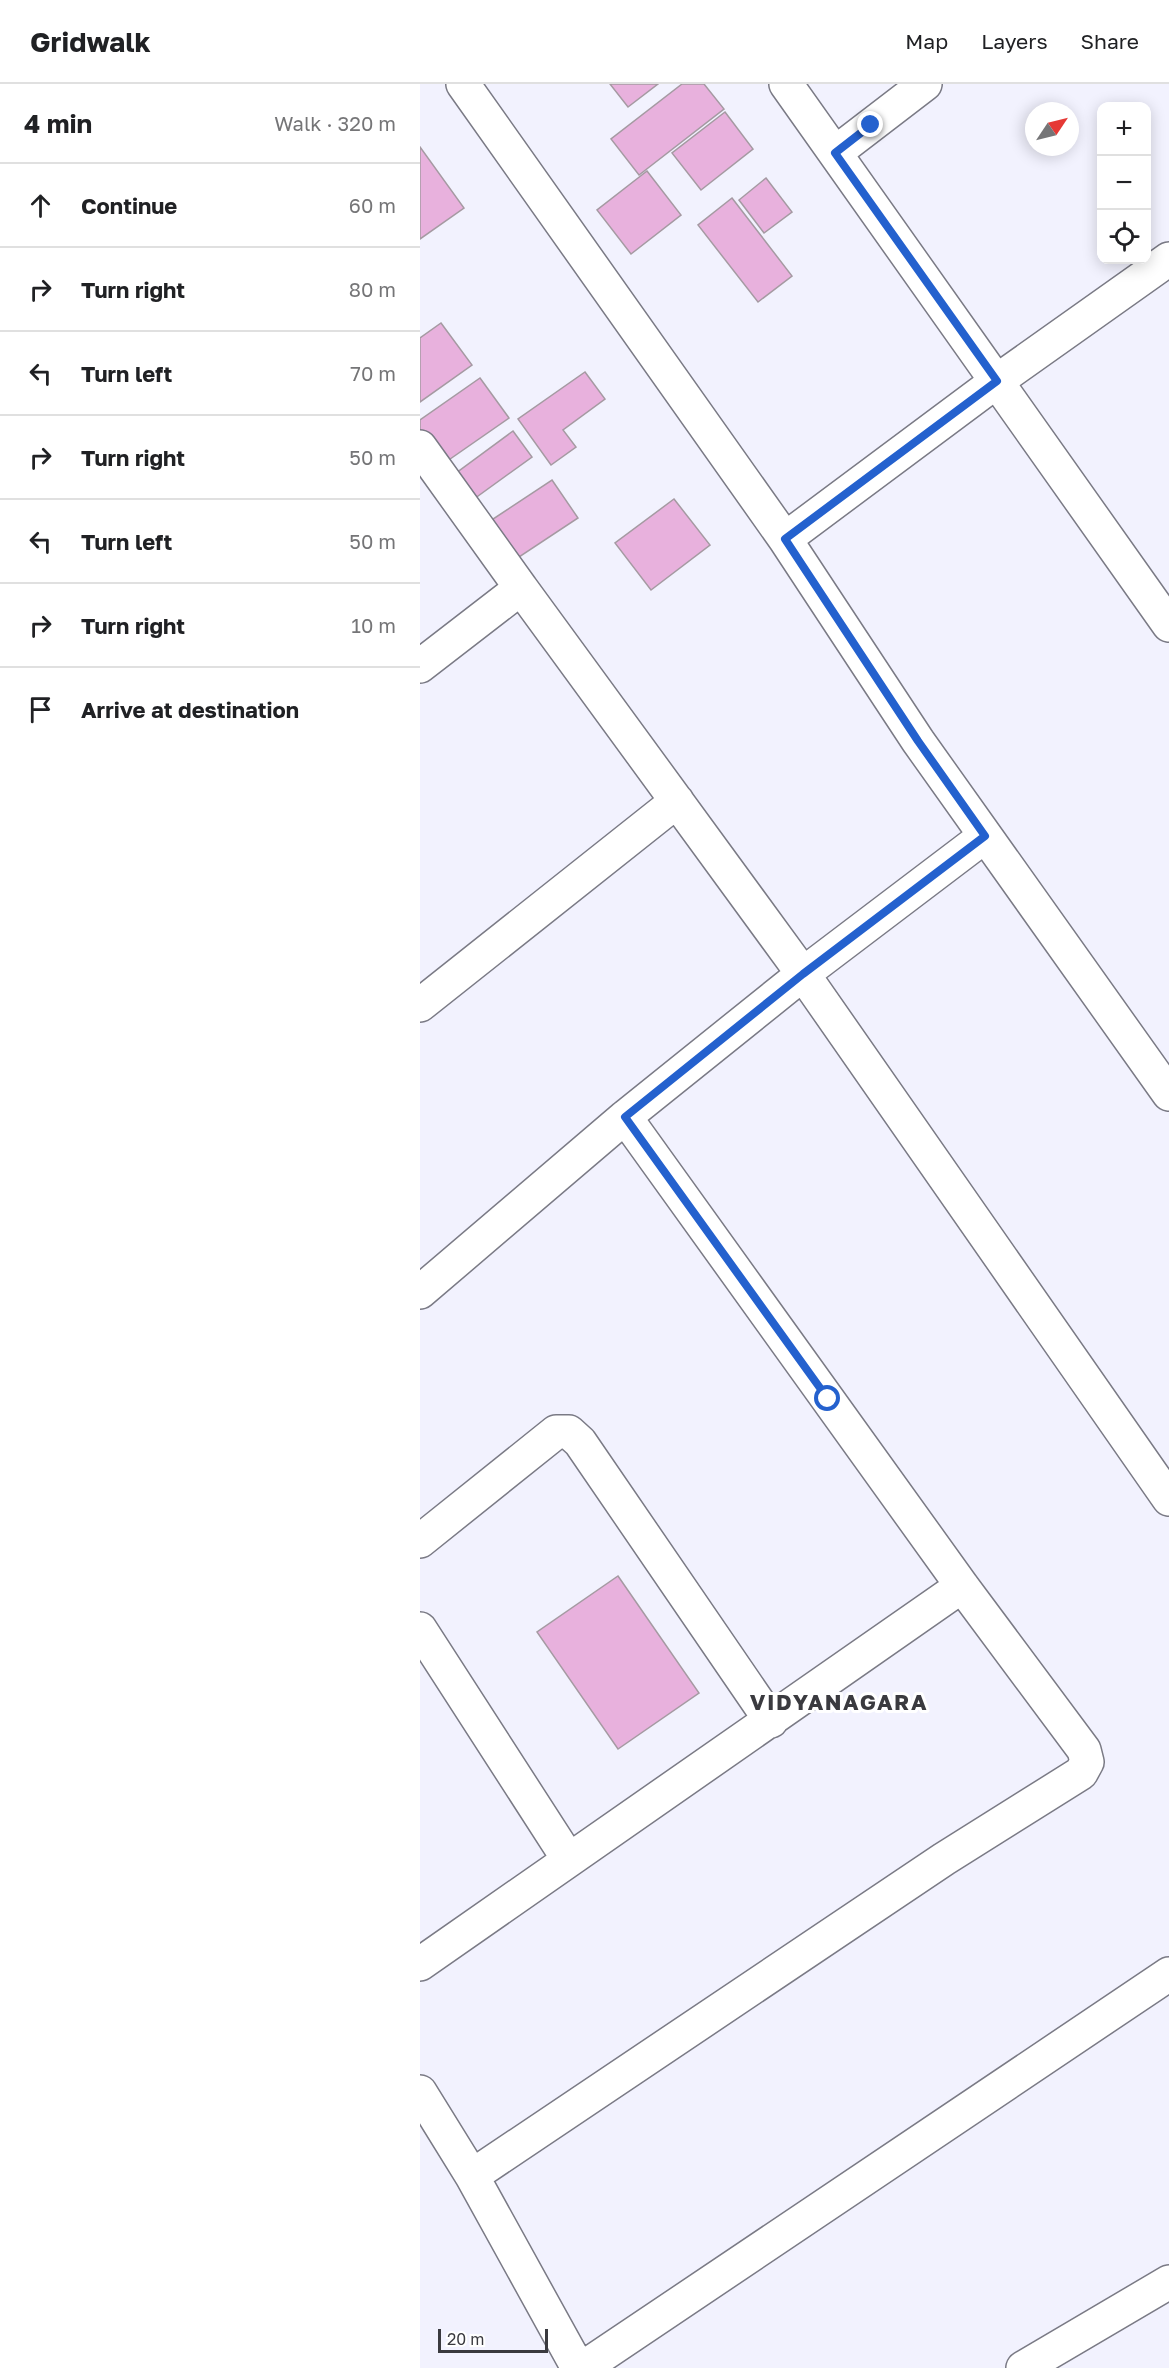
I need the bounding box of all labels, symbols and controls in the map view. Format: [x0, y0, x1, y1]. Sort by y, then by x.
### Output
text: Gridwalk [30, 25, 151, 58]
text: Map [905, 28, 948, 54]
text: Layers [981, 28, 1048, 54]
text: Share [1081, 28, 1139, 54]
north arrow [1025, 102, 1079, 156]
map controls [1097, 102, 1151, 264]
button: + [1097, 102, 1151, 156]
text: 4 min [24, 108, 92, 139]
text: Walk · 320 m [274, 111, 396, 135]
route end [857, 111, 883, 137]
button: − [1097, 156, 1151, 210]
icon: ahead [24, 189, 57, 222]
text: Continue [81, 192, 177, 219]
text: 60 m [349, 193, 396, 217]
button: locate [1097, 210, 1151, 264]
icon: right [24, 273, 57, 306]
text: Turn right [81, 276, 185, 303]
text: 80 m [349, 277, 396, 301]
icon: left [24, 357, 57, 390]
text: Turn left [81, 360, 172, 387]
text: 70 m [350, 361, 396, 385]
icon: right [24, 441, 57, 474]
text: Turn right [81, 444, 185, 471]
text: 50 m [349, 445, 396, 469]
icon: left [24, 525, 57, 558]
text: Turn left [81, 528, 172, 555]
text: 50 m [349, 529, 396, 553]
icon: right [24, 609, 57, 642]
text: Turn right [81, 612, 185, 639]
text: 10 m [351, 613, 396, 637]
icon: arrive [24, 693, 57, 726]
text: Arrive at destination [81, 696, 299, 723]
route start [814, 1385, 840, 1411]
district label: VIDYANAGARA [750, 1688, 928, 1715]
scale bar [438, 2326, 548, 2354]
text: 20 m [447, 2329, 484, 2349]

